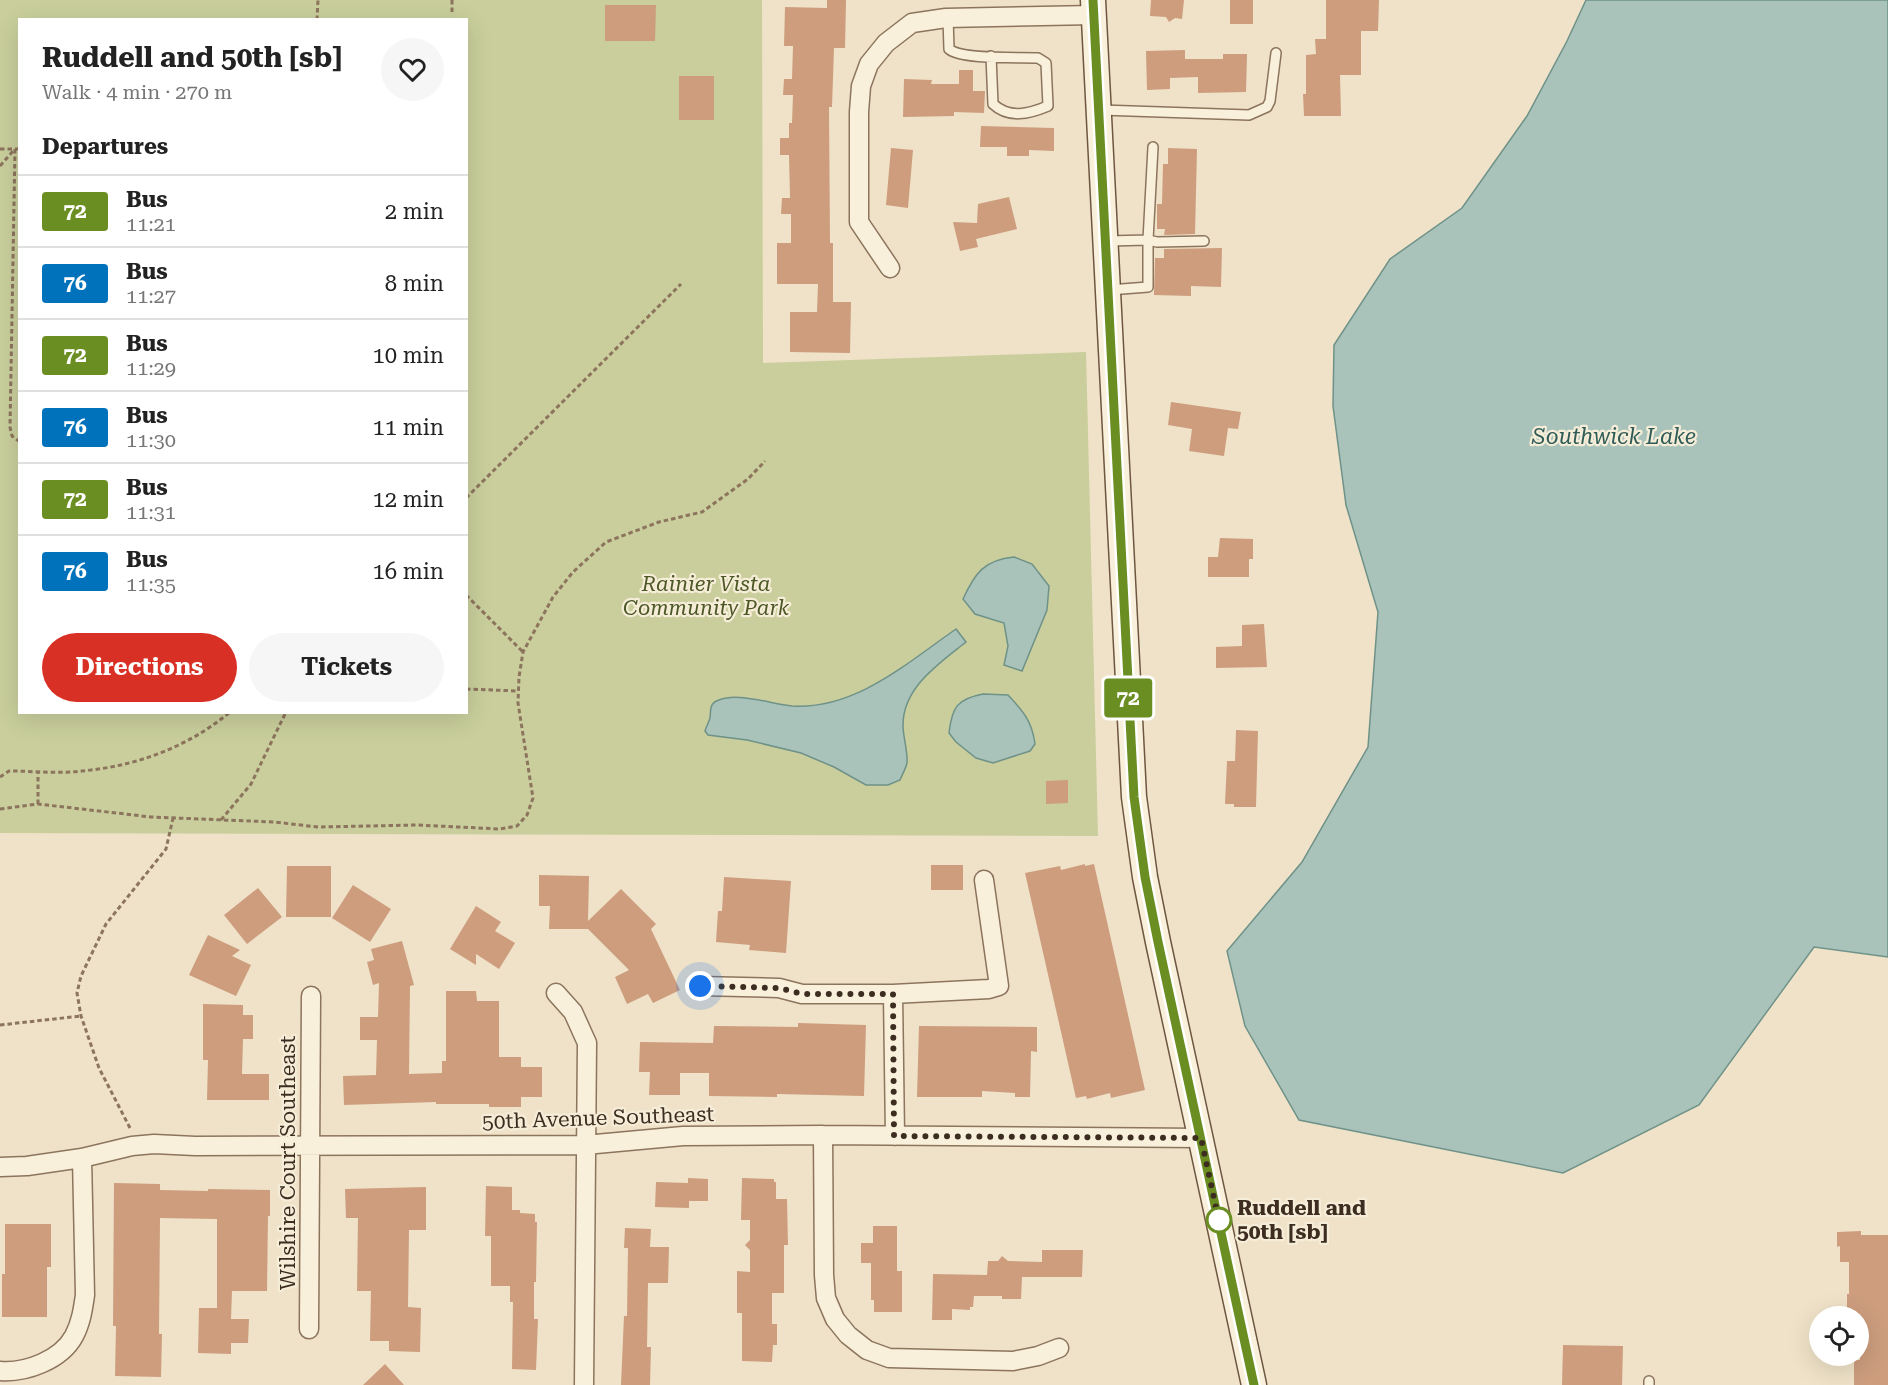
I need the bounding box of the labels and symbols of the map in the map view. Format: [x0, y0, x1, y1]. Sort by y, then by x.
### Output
water label: Southwick Lake [1531, 424, 1696, 449]
park label: Rainier Vista Community Park [623, 572, 790, 620]
line badge: 72 [1101, 678, 1155, 718]
your location [685, 971, 715, 1001]
street label: Wilshire Court Southeast [276, 1036, 300, 1290]
street label: 50th Avenue Southeast [482, 1102, 715, 1134]
place label: Ruddell and 50th [sb] [1237, 1196, 1366, 1244]
marker: Ruddell and 50th [sb] [1206, 1207, 1232, 1233]

